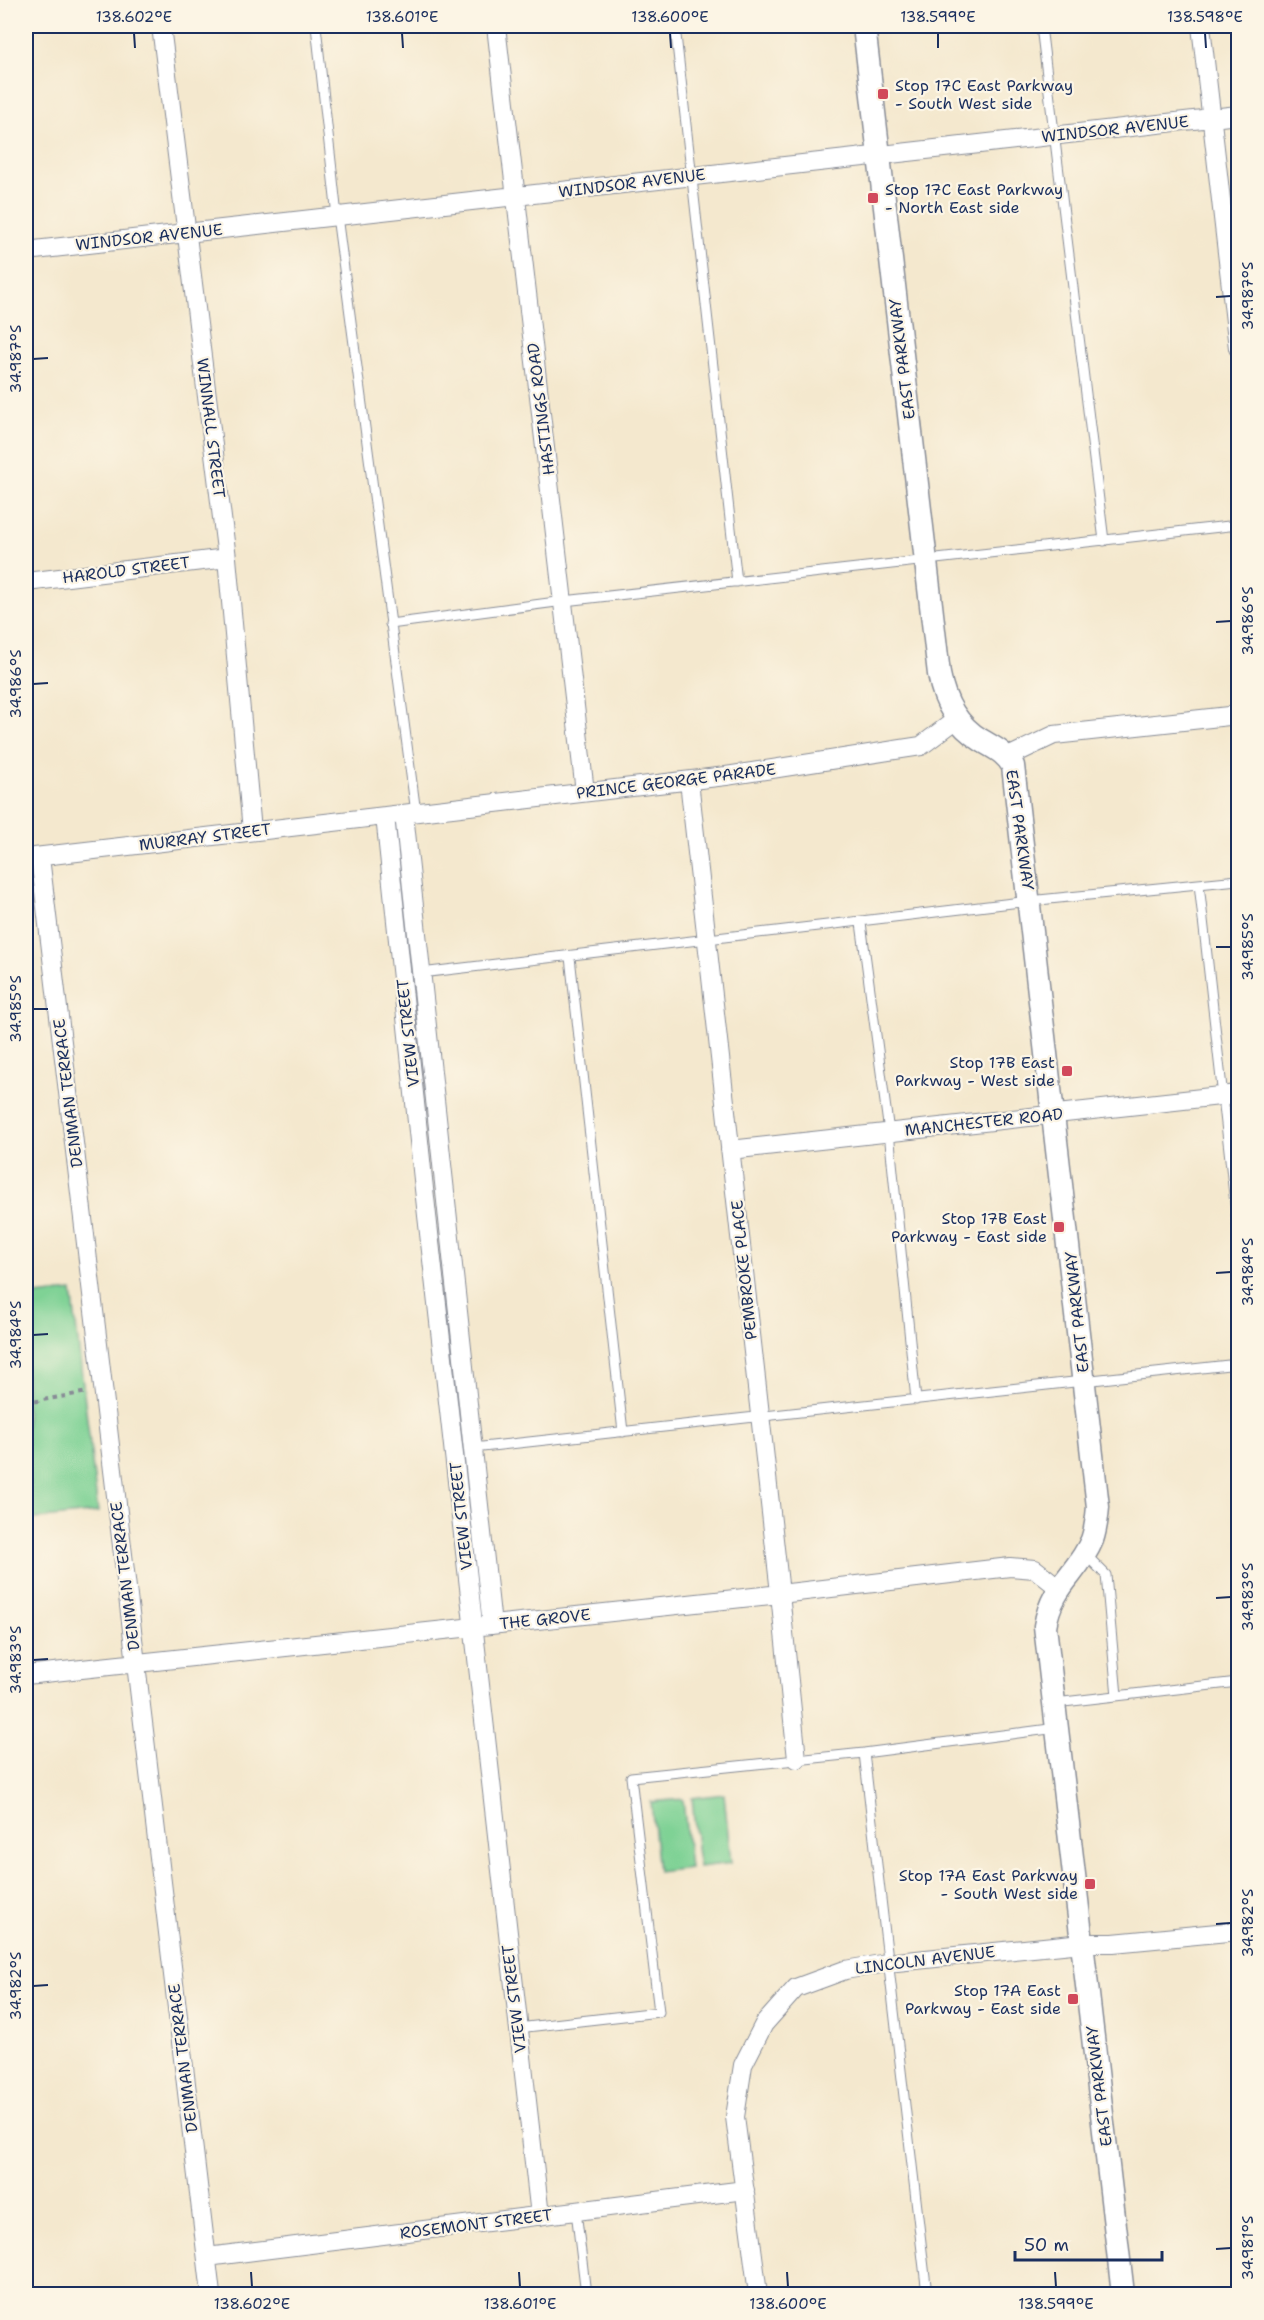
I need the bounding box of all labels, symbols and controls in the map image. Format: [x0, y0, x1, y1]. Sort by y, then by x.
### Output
text: 138.602°E [96, 7, 172, 27]
text: 138.601°E [366, 7, 438, 27]
text: 138.600°E [631, 7, 709, 27]
text: 138.599°E [900, 7, 976, 27]
text: 138.598°E [1167, 7, 1243, 27]
place label: Stop 17C East Parkway - South West side [895, 75, 1073, 114]
marker: Stop 17C East Parkway - South West side [876, 87, 890, 101]
street label: WINDSOR AVENUE [1040, 111, 1190, 147]
street label: WINDSOR AVENUE [557, 164, 707, 202]
place label: Stop 17C East Parkway - North East side [885, 179, 1063, 218]
marker: Stop 17C East Parkway - North East side [866, 191, 880, 205]
street label: WINDSOR AVENUE [74, 219, 224, 255]
text: 34.987°S [1238, 262, 1258, 330]
street label: EAST PARKWAY [884, 297, 920, 421]
text: 34.987°S [6, 325, 26, 393]
street label: HASTINGS ROAD [522, 342, 560, 476]
street label: WINNALL STREET [192, 357, 230, 499]
street label: HAROLD STREET [61, 552, 191, 588]
text: 34.986°S [1238, 587, 1258, 655]
text: 34.986°S [6, 650, 26, 718]
street label: PRINCE GEORGE PARADE [575, 758, 777, 804]
street label: EAST PARKWAY [1001, 768, 1039, 892]
street label: MURRAY STREET [138, 818, 272, 856]
text: 34.985°S [1238, 913, 1258, 981]
text: 34.985°S [6, 975, 26, 1043]
street label: VIEW STREET [392, 978, 424, 1088]
street label: DENMAN TERRACE [48, 1017, 88, 1169]
place label: Stop 17B East Parkway - West side [895, 1052, 1055, 1091]
marker: Stop 17B East Parkway - West side [1060, 1064, 1074, 1078]
street label: MANCHESTER ROAD [904, 1103, 1064, 1141]
street label: PEMBROKE PLACE [726, 1199, 762, 1341]
place label: Stop 17B East Parkway - East side [891, 1208, 1047, 1247]
marker: Stop 17B East Parkway - East side [1052, 1220, 1066, 1234]
text: 34.984°S [1238, 1238, 1258, 1306]
street label: EAST PARKWAY [1060, 1250, 1094, 1374]
text: 34.984°S [6, 1301, 26, 1369]
street label: VIEW STREET [445, 1461, 477, 1571]
street label: DENMAN TERRACE [105, 1500, 145, 1652]
text: 34.983°S [1238, 1563, 1258, 1631]
street label: THE GROVE [499, 1604, 591, 1634]
text: 34.983°S [6, 1626, 26, 1694]
place label: Stop 17A East Parkway - South West side [899, 1865, 1078, 1904]
marker: Stop 17A East Parkway - South West side [1083, 1877, 1097, 1891]
text: 34.982°S [1238, 1889, 1258, 1957]
street label: LINCOLN AVENUE [854, 1941, 996, 1979]
street label: VIEW STREET [497, 1944, 531, 2054]
text: 34.982°S [6, 1952, 26, 2020]
place label: Stop 17A East Parkway - East side [905, 1980, 1061, 2019]
street label: DENMAN TERRACE [163, 1982, 203, 2134]
marker: Stop 17A East Parkway - East side [1066, 1992, 1080, 2006]
street label: EAST PARKWAY [1081, 2024, 1117, 2148]
street label: ROSEMONT STREET [398, 2204, 554, 2244]
text: 34.981°S [1238, 2216, 1258, 2280]
scale bar [1015, 2224, 1162, 2262]
text: 50 m [1024, 2233, 1069, 2257]
text: 138.602°E [214, 2294, 290, 2314]
text: 138.601°E [484, 2294, 556, 2314]
text: 138.600°E [749, 2294, 827, 2314]
text: 138.599°E [1018, 2294, 1094, 2314]

